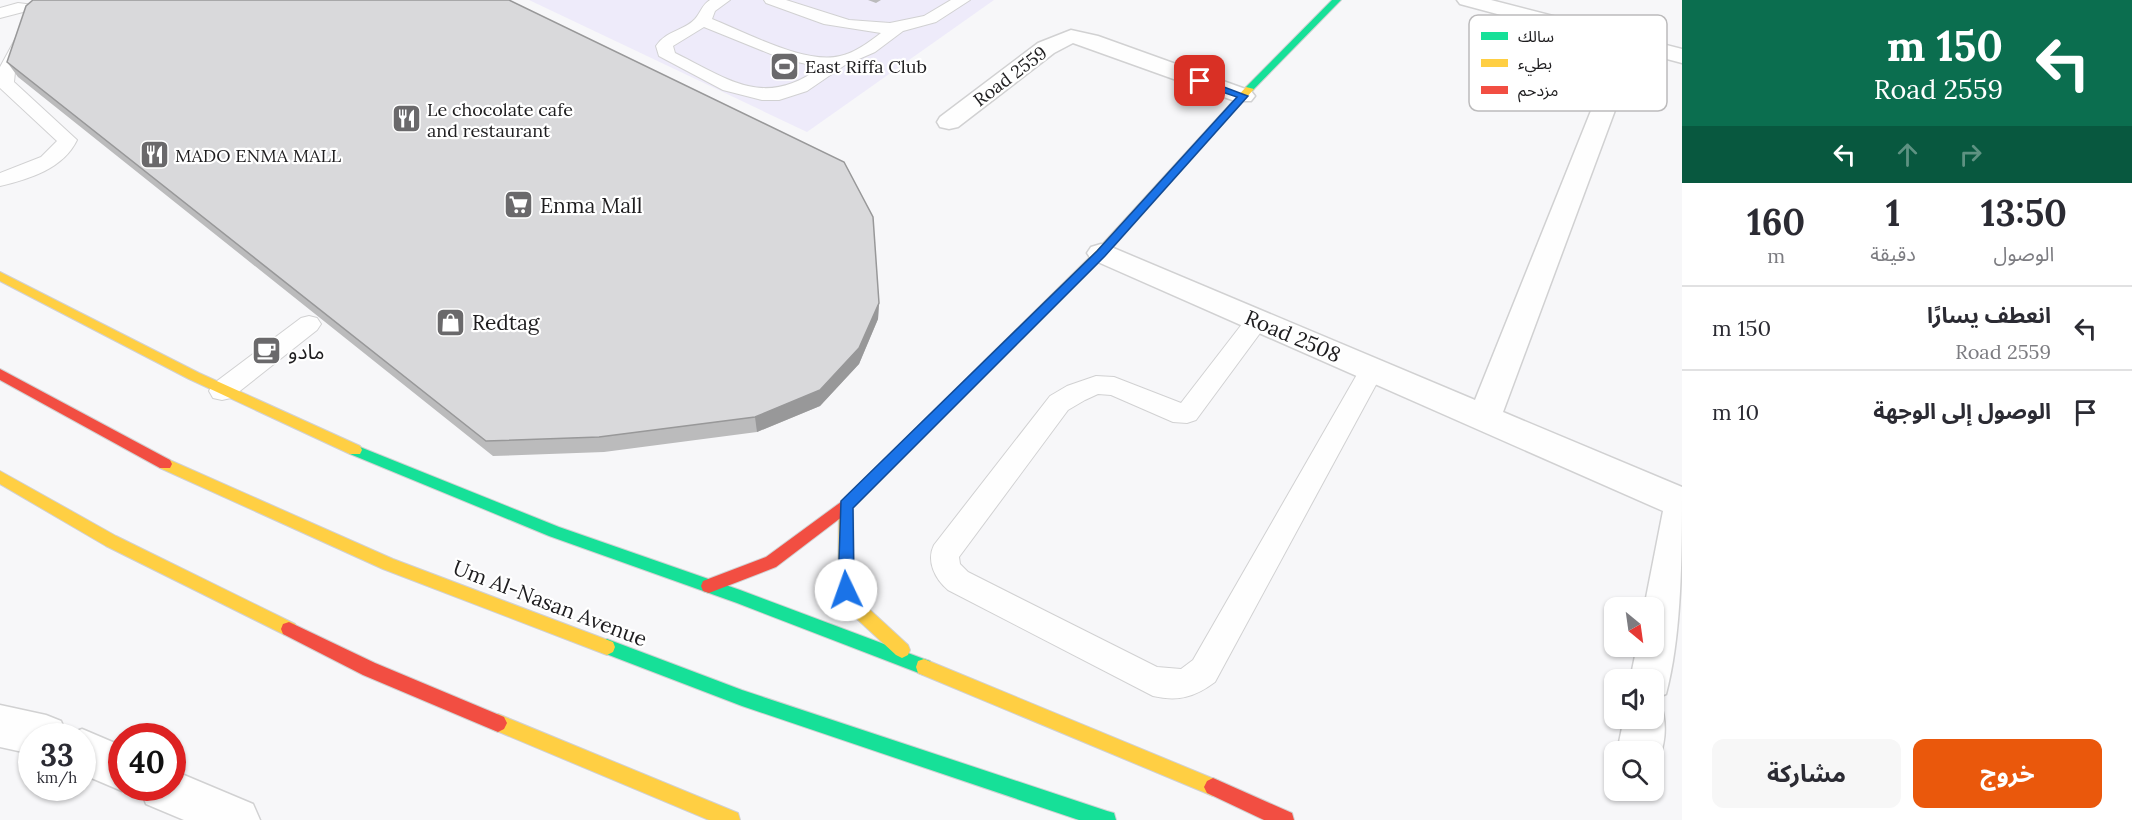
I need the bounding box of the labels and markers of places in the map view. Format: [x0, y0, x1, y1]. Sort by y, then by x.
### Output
sports icon: East Riffa Club [768, 50, 800, 82]
place label: East Riffa Club [805, 55, 927, 78]
pin [1174, 55, 1225, 106]
place label: Le chocolate cafe and restaurant [427, 98, 573, 142]
restaurant icon: Le chocolate cafe and restaurant [390, 103, 422, 135]
restaurant icon: MADO ENMA MALL [138, 139, 170, 171]
place label: MADO ENMA MALL [175, 144, 342, 167]
supermarket icon: Enma Mall [503, 189, 535, 221]
place label: Enma Mall [540, 192, 642, 219]
shop icon: Redtag [435, 306, 467, 338]
place label: Redtag [472, 309, 540, 336]
cafe icon: مادو [251, 335, 283, 367]
place label: مادو [288, 338, 325, 365]

